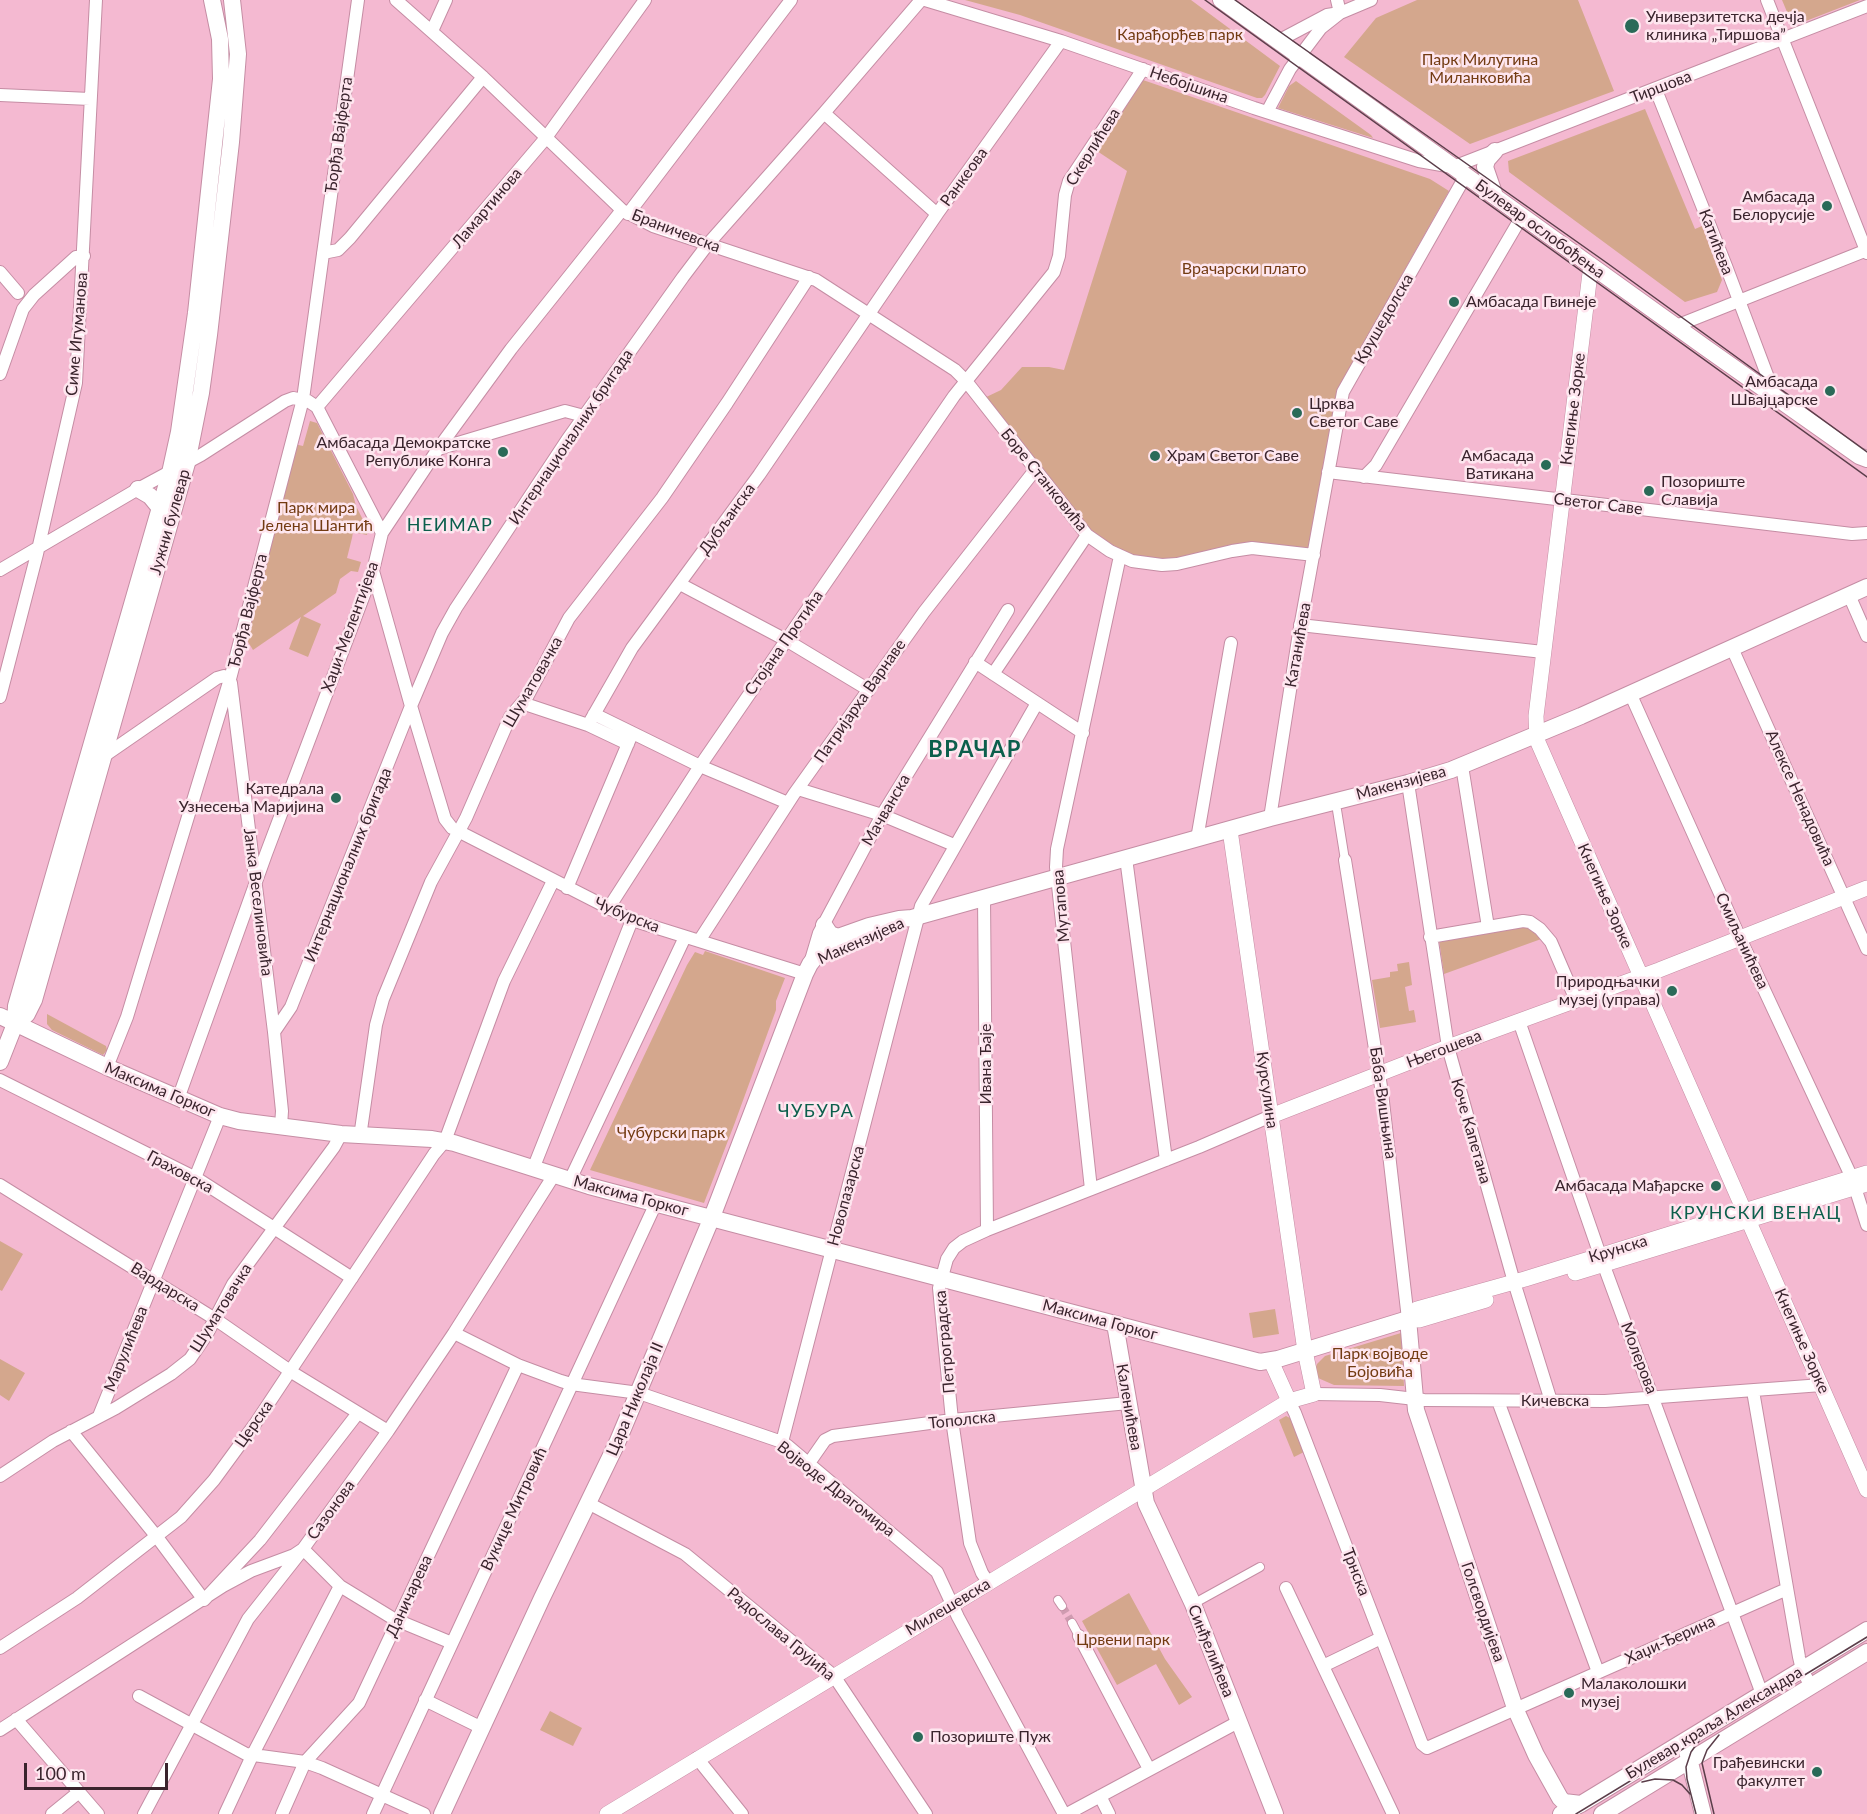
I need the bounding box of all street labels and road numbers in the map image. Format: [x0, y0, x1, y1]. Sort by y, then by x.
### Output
street label: Небојшина [1147, 63, 1231, 107]
street label: Тиршова [1628, 67, 1694, 107]
street label: Ђорђа Вајферта [321, 76, 357, 194]
street label: Скерлићева [1062, 105, 1124, 189]
street label: Ранкеова [936, 144, 992, 210]
street label: Ламартинова [448, 164, 526, 252]
street label: Булевар ослобођења [1471, 175, 1609, 283]
street label: Браничевска [629, 205, 723, 257]
street label: Катићева [1695, 206, 1737, 278]
street label: Крушедолска [1350, 270, 1418, 368]
street label: Симе Игуманова [62, 271, 92, 397]
street label: Интернационалних бригада [505, 346, 637, 528]
street label: Кнегиње Зорке [1557, 352, 1589, 466]
street label: Боре Станковића [997, 425, 1091, 535]
street label: Јужни булевар [146, 467, 194, 577]
street label: Дубљанска [695, 480, 759, 558]
street label: Светог Саве [1552, 489, 1644, 519]
street label: Ђорђа Вајферта [225, 552, 271, 670]
street label: Хаџи-Мелентијева [317, 559, 383, 695]
street label: Стојана Протића [741, 587, 827, 699]
street label: Катанићева [1281, 601, 1315, 689]
street label: Шуматовачка [499, 633, 567, 731]
street label: Патријарха Варнаве [810, 636, 910, 766]
street label: Алексе Ненадовића [1761, 727, 1839, 869]
street label: Макензијева [1354, 762, 1448, 804]
street label: Интернационалних бригада [300, 765, 396, 965]
street label: Мачванска [858, 771, 914, 849]
street label: Јанка Веселиновића [239, 827, 277, 977]
street label: Кнегиње Зорке [1573, 840, 1637, 952]
street label: Мутапова [1048, 869, 1074, 943]
street label: Смиљанићева [1711, 890, 1773, 992]
street label: Чубурска [592, 893, 662, 937]
street label: Макензијева [815, 913, 907, 969]
street label: Ивана Ђаје [976, 1023, 996, 1105]
street label: Његошева [1404, 1026, 1484, 1072]
street label: Баба-Вишњина [1366, 1046, 1400, 1160]
street label: Курсулина [1252, 1050, 1282, 1130]
street label: Максима Горког [102, 1058, 218, 1122]
street label: Коче Капетана [1447, 1076, 1495, 1186]
street label: Новопазарска [823, 1144, 869, 1248]
street label: Граховска [144, 1147, 216, 1197]
street label: Максима Горког [571, 1171, 691, 1221]
street label: Крунска [1586, 1231, 1650, 1267]
street label: Вардарска [127, 1258, 203, 1316]
street label: Шуматовачка [186, 1260, 256, 1356]
street label: Кнегиње Зорке [1770, 1285, 1834, 1397]
street label: Петроградска [931, 1290, 959, 1394]
street label: Максима Горког [1040, 1295, 1160, 1345]
street label: Марулићева [100, 1303, 152, 1395]
street label: Молерова [1617, 1319, 1661, 1397]
street label: Цара Николаја II [602, 1339, 668, 1459]
street label: Каленићева [1112, 1362, 1146, 1452]
street label: Кичевска [1521, 1391, 1589, 1411]
street label: Церска [231, 1397, 277, 1451]
street label: Тополска [927, 1407, 997, 1433]
street label: Војводе Драгомира [773, 1437, 899, 1541]
street label: Вукице Митровић [477, 1444, 551, 1574]
street label: Сазонова [303, 1476, 359, 1544]
street label: Трнска [1338, 1545, 1374, 1599]
street label: Даничарева [382, 1552, 436, 1640]
street label: Голсвордијева [1457, 1559, 1509, 1665]
street label: Милешевска [902, 1574, 994, 1640]
street label: Радослава Грујића [723, 1583, 839, 1685]
street label: Синђелићева [1184, 1602, 1238, 1700]
street label: Хаџи-Ђерина [1622, 1612, 1718, 1668]
street label: Булевар краља Александра [1622, 1663, 1806, 1783]

